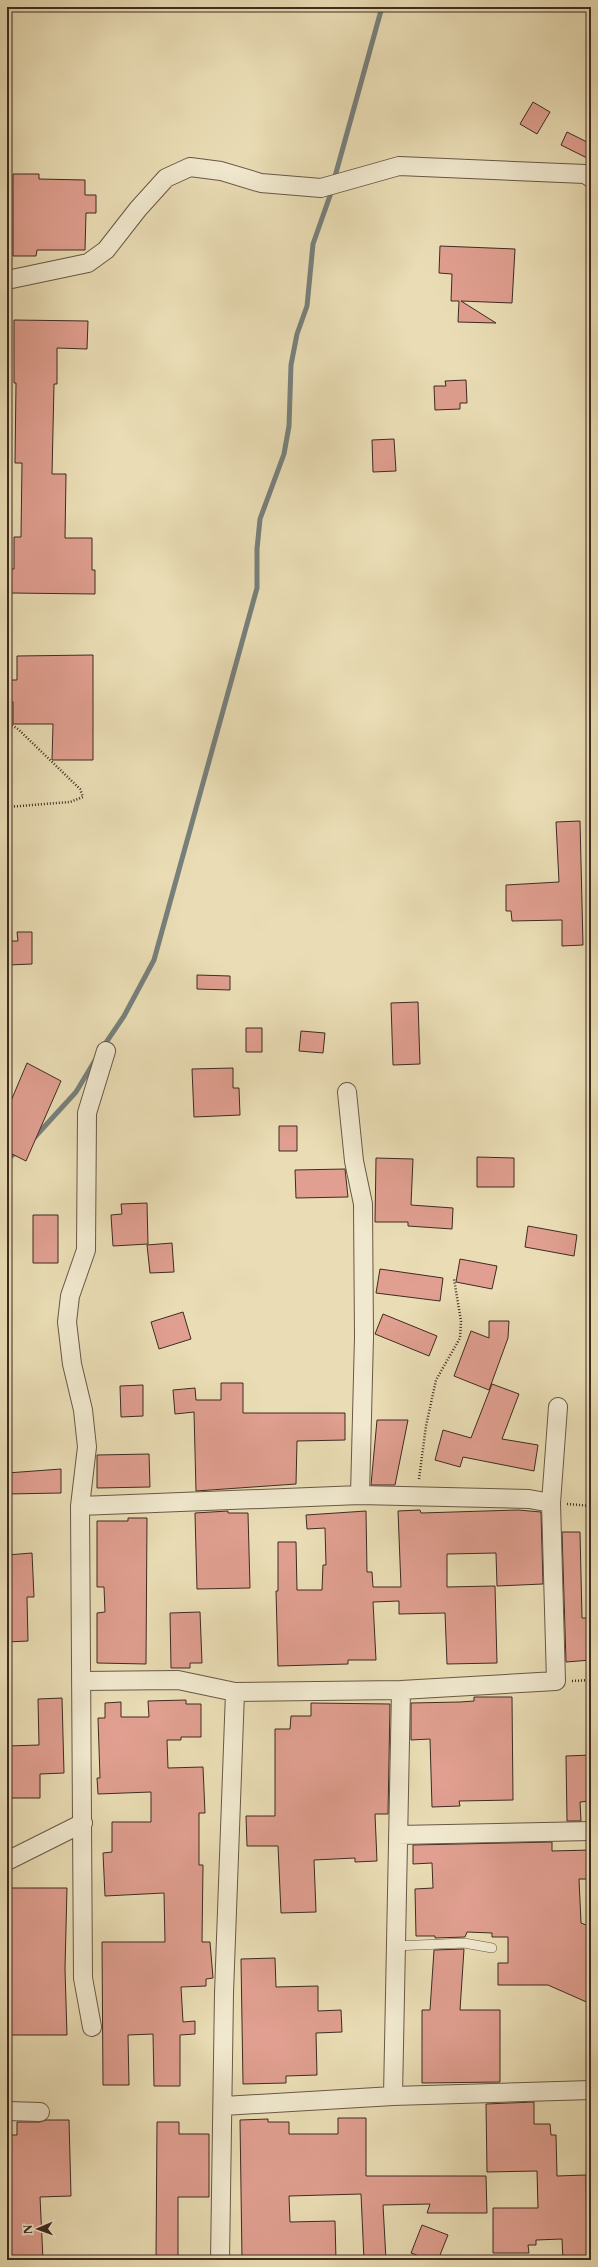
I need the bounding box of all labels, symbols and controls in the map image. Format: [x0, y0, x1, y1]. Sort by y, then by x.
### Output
north arrow [18, 2209, 58, 2249]
text: N [21, 2224, 35, 2234]

